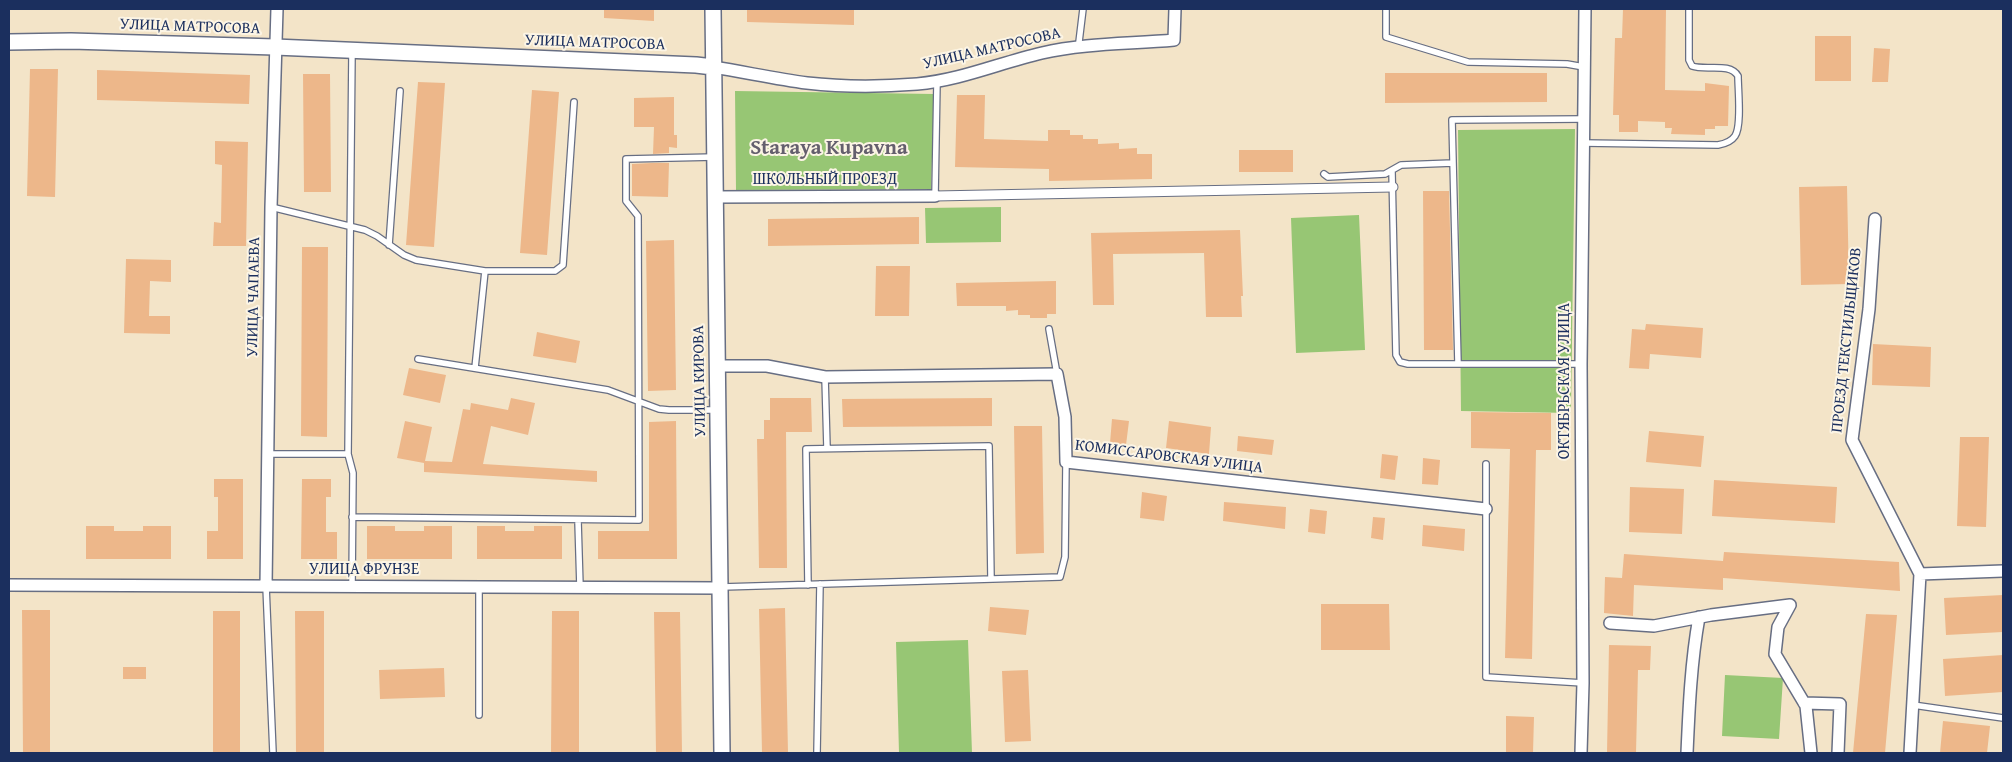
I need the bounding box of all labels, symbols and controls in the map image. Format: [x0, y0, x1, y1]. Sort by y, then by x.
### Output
street label: УЛИЦА МАТРОСОВА [119, 15, 261, 39]
street label: УЛИЦА МАТРОСОВА [921, 24, 1063, 74]
street label: УЛИЦА МАТРОСОВА [524, 31, 666, 55]
district label: Staraya Kupavna [750, 136, 908, 162]
street label: ШКОЛЬНЫЙ ПРОЕЗД [753, 170, 897, 190]
street label: УЛИЦА ЧАПАЕВА [243, 237, 265, 357]
street label: ПРОЕЗД ТЕКСТИЛЬЩИКОВ [1828, 246, 1866, 434]
street label: ОКТЯБРЬСКАЯ УЛИЦА [1555, 303, 1575, 459]
street label: УЛИЦА КИРОВА [689, 325, 711, 437]
street label: КОМИССАРОВСКАЯ УЛИЦА [1074, 436, 1264, 478]
street label: УЛИЦА ФРУНЗЕ [309, 560, 419, 580]

